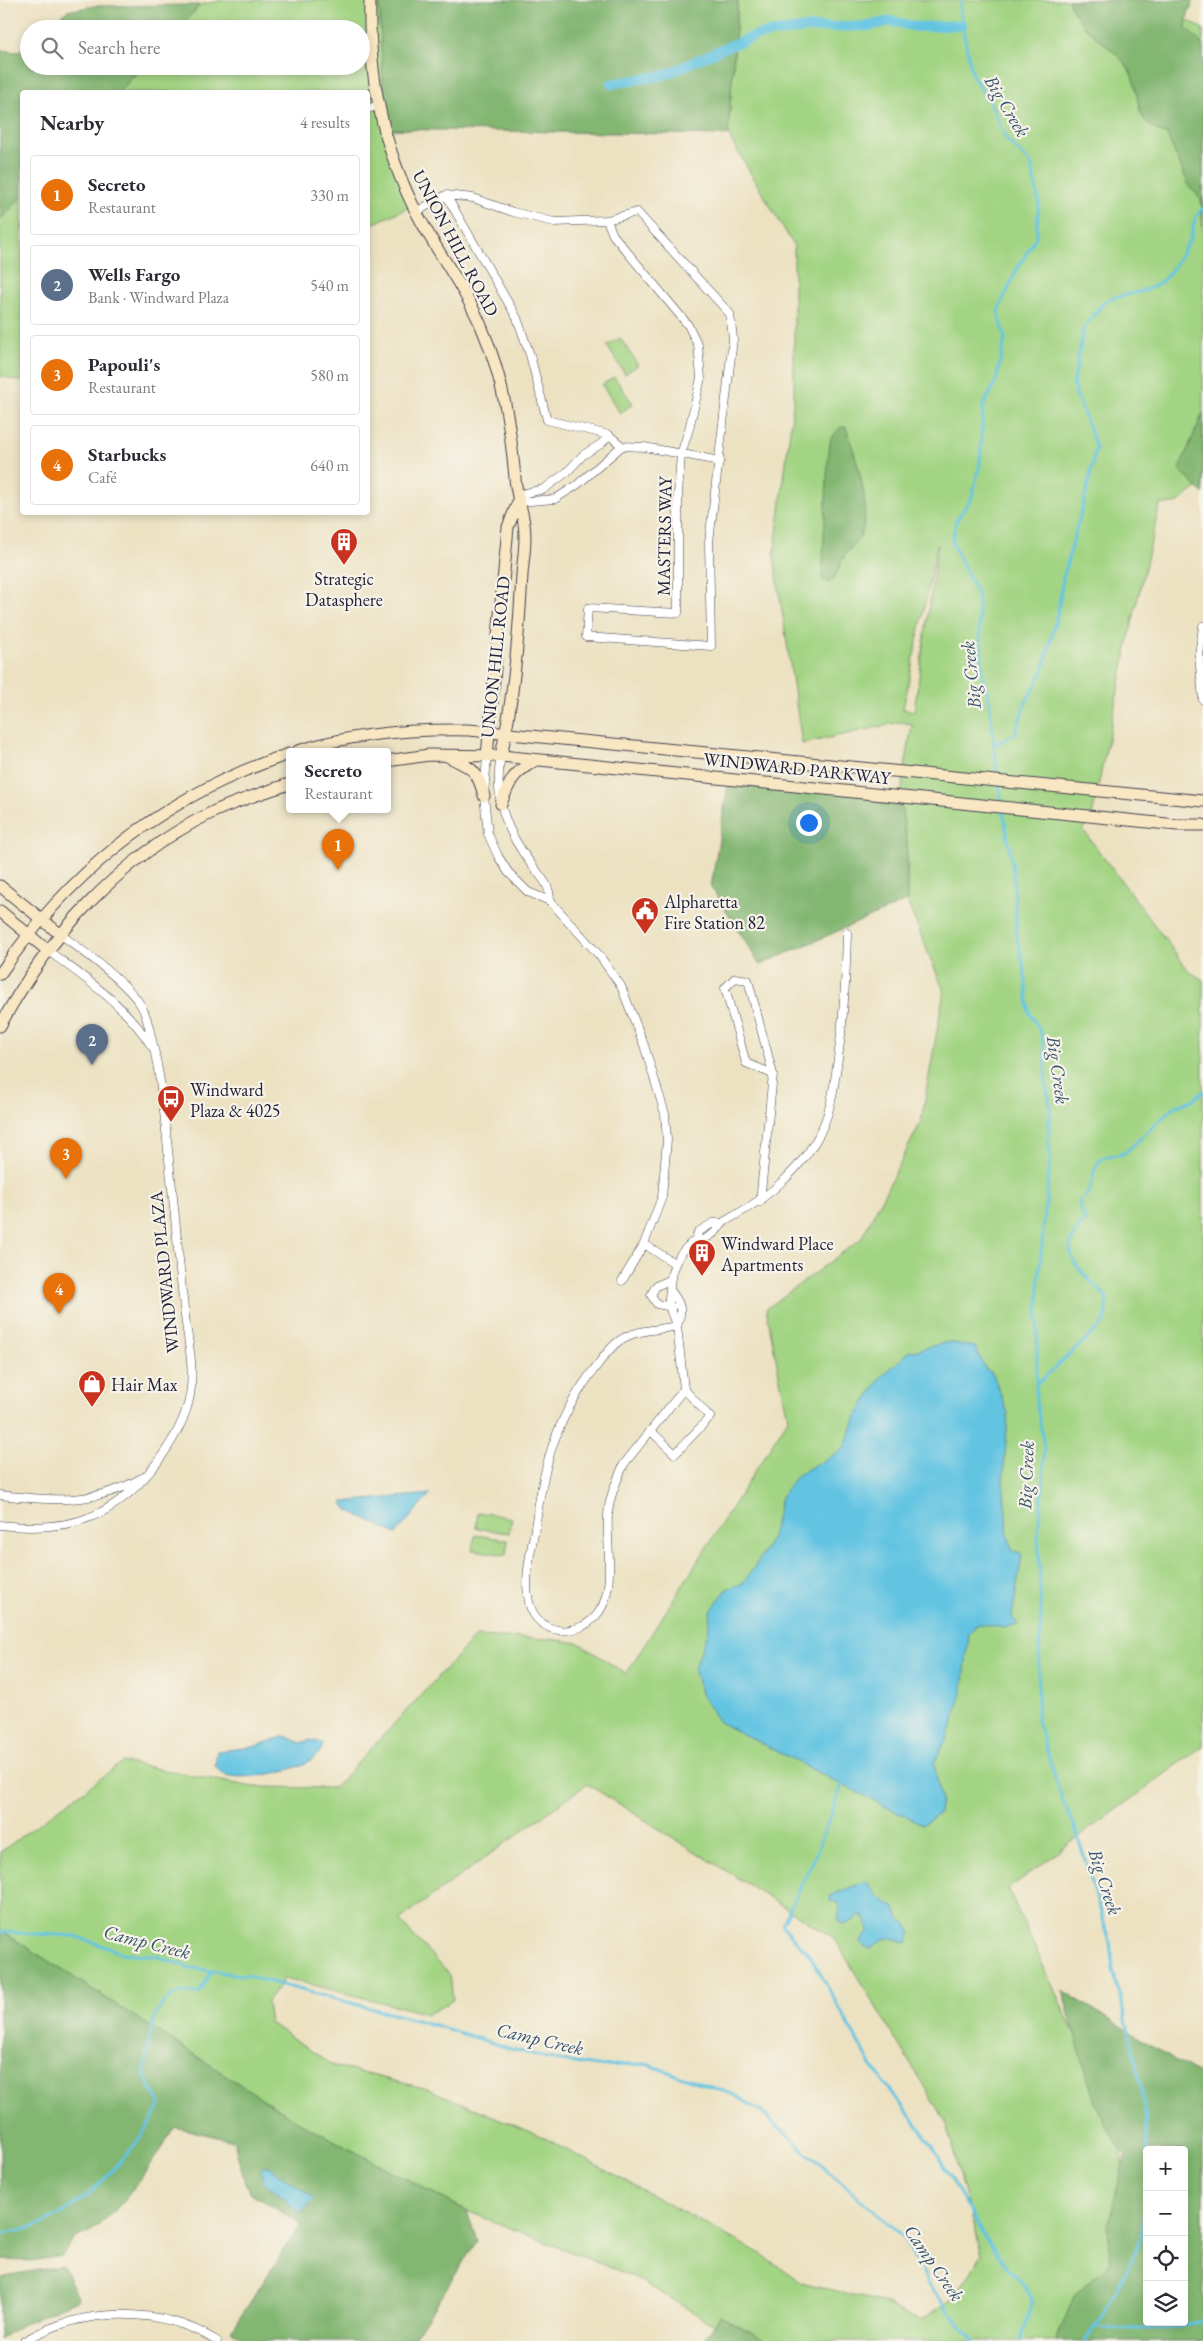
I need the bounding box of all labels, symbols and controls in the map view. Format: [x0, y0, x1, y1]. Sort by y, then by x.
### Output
search box [20, 20, 370, 75]
icon: search [38, 34, 66, 62]
text: Search here [78, 35, 160, 60]
water label: Big Creek [978, 69, 1036, 142]
text: Nearby [40, 109, 104, 136]
text: 4 results [300, 112, 350, 133]
street label: UNION HILL ROAD [408, 166, 504, 320]
text: Secreto [88, 172, 146, 197]
text: 1 [53, 185, 61, 206]
text: 330 m [310, 185, 349, 206]
text: Restaurant [88, 197, 156, 218]
text: Wells Fargo [88, 262, 180, 287]
text: 2 [53, 275, 61, 296]
text: 540 m [310, 275, 349, 296]
text: Bank · Windward Plaza [88, 287, 229, 308]
text: Papouli's [88, 352, 160, 377]
text: 3 [53, 365, 61, 386]
text: 580 m [310, 365, 349, 386]
text: Restaurant [88, 377, 156, 398]
text: Starbucks [88, 442, 166, 467]
text: 4 [53, 455, 61, 476]
text: 640 m [310, 455, 349, 476]
text: Café [88, 467, 117, 488]
street label: MASTERS WAY [651, 474, 677, 596]
building icon: Strategic Datasphere [329, 527, 359, 566]
place label: Strategic Datasphere [305, 567, 383, 611]
street label: UNION HILL ROAD [475, 575, 515, 739]
water label: Big Creek [955, 639, 987, 711]
street label: WINDWARD PARKWAY [702, 747, 893, 789]
popup [286, 748, 391, 813]
text: Secreto [305, 758, 362, 783]
text: Restaurant [305, 783, 372, 804]
your location [796, 810, 822, 836]
pin: 1 [322, 829, 354, 870]
place label: Alpharetta Fire Station 82 [663, 890, 765, 934]
public building icon: Alpharetta Fire Station 82 [630, 896, 660, 935]
pin: 2 [76, 1024, 108, 1065]
water label: Big Creek [1041, 1033, 1075, 1106]
place label: Windward Plaza & 4025 [190, 1078, 280, 1122]
bus stop icon: Windward Plaza & 4025 [156, 1084, 186, 1123]
pin: 3 [50, 1138, 82, 1179]
street label: WINDWARD PLAZA [144, 1189, 184, 1354]
place label: Windward Place Apartments [720, 1232, 834, 1276]
building icon: Windward Place Apartments [687, 1238, 717, 1277]
pin: 4 [43, 1273, 75, 1314]
shop icon: Hair Max [77, 1369, 107, 1408]
place label: Hair Max [111, 1373, 178, 1396]
water label: Big Creek [1012, 1440, 1040, 1511]
water label: Big Creek [1082, 1845, 1128, 1919]
water label: Camp Creek [101, 1919, 193, 1965]
water label: Camp Creek [494, 2017, 586, 2061]
map controls [1143, 2146, 1188, 2326]
button: + [1143, 2146, 1188, 2191]
button: − [1143, 2191, 1188, 2236]
water label: Camp Creek [898, 2220, 970, 2307]
button: locate [1143, 2236, 1188, 2281]
button: layers [1143, 2281, 1188, 2326]

